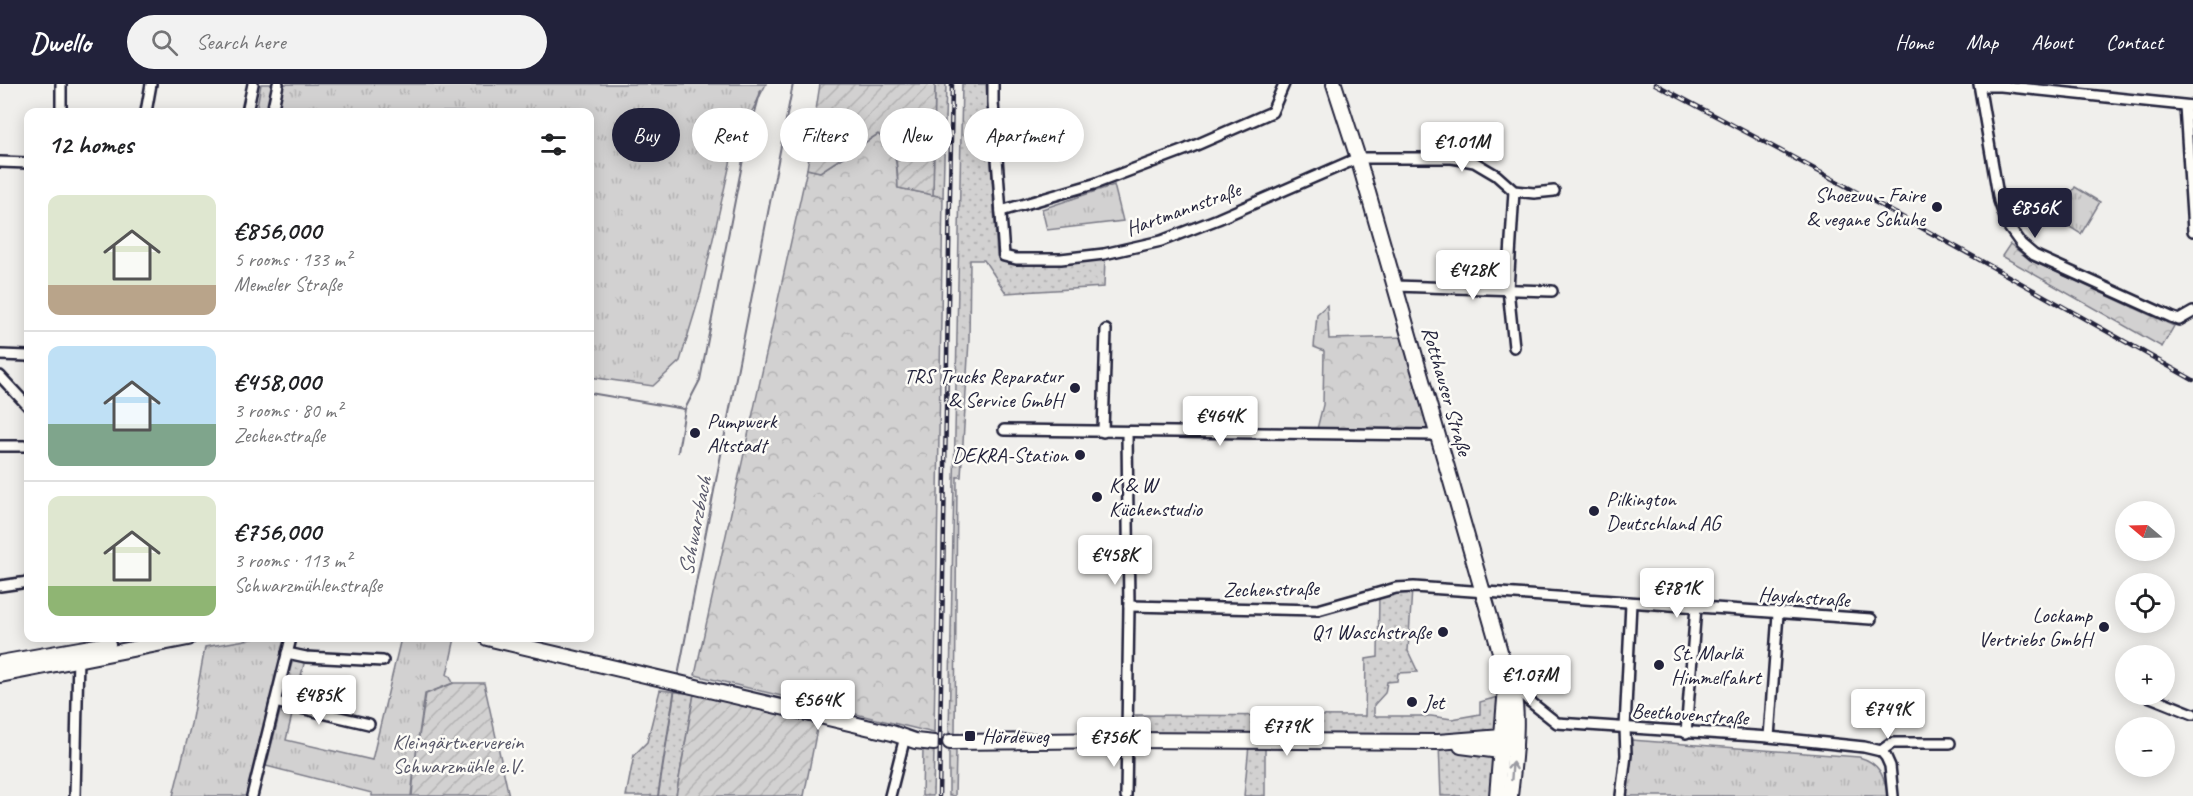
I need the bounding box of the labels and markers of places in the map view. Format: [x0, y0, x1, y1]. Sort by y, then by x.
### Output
pin: €1.01M [1413, 122, 1511, 173]
place label: Shoezuu - Faire & vegane Schuhe [1806, 182, 1926, 232]
pin: €856K [1993, 188, 2077, 239]
marker: Shoezuu - Faire & vegane Schuhe [1930, 200, 1944, 214]
pin: €428K [1431, 250, 1515, 301]
place label: TRS Trucks Reparatur & Service GmbH [904, 363, 1066, 413]
marker: TRS Trucks Reparatur & Service GmbH [1068, 381, 1082, 395]
pin: €464K [1178, 396, 1262, 447]
place label: Pumpwerk Altstadt [707, 408, 778, 458]
marker: Pumpwerk Altstadt [688, 426, 702, 440]
place label: DEKRA-Station [952, 442, 1070, 468]
marker: DEKRA-Station [1073, 448, 1087, 462]
place label: K & W Küchenstudio [1109, 472, 1204, 522]
place label: Pilkington Deutschland AG [1606, 486, 1723, 536]
marker: K & W Küchenstudio [1090, 490, 1104, 504]
marker: Pilkington Deutschland AG [1587, 504, 1601, 518]
pin: €458K [1073, 535, 1157, 586]
pin: €781K [1635, 568, 1719, 619]
place label: Lockamp Vertriebs GmbH [1978, 602, 2095, 652]
place label: Q1 Waschstraße [1312, 619, 1433, 645]
marker: Lockamp Vertriebs GmbH [2097, 620, 2111, 634]
marker: Q1 Waschstraße [1436, 625, 1450, 639]
place label: St. Marlä Himmelfahrt [1671, 640, 1763, 690]
pin: €1.07M [1481, 655, 1579, 706]
marker: St. Marlä Himmelfahrt [1652, 658, 1666, 672]
pin: €485K [277, 675, 361, 726]
pin: €564K [776, 680, 860, 731]
place label: Jet [1423, 689, 1446, 715]
pin: €749K [1846, 689, 1930, 740]
marker: Jet [1405, 695, 1419, 709]
pin: €779K [1245, 706, 1329, 757]
pin: €756K [1072, 717, 1156, 768]
place label: Hördeweg [982, 723, 1051, 749]
marker: Hördeweg [963, 729, 977, 743]

